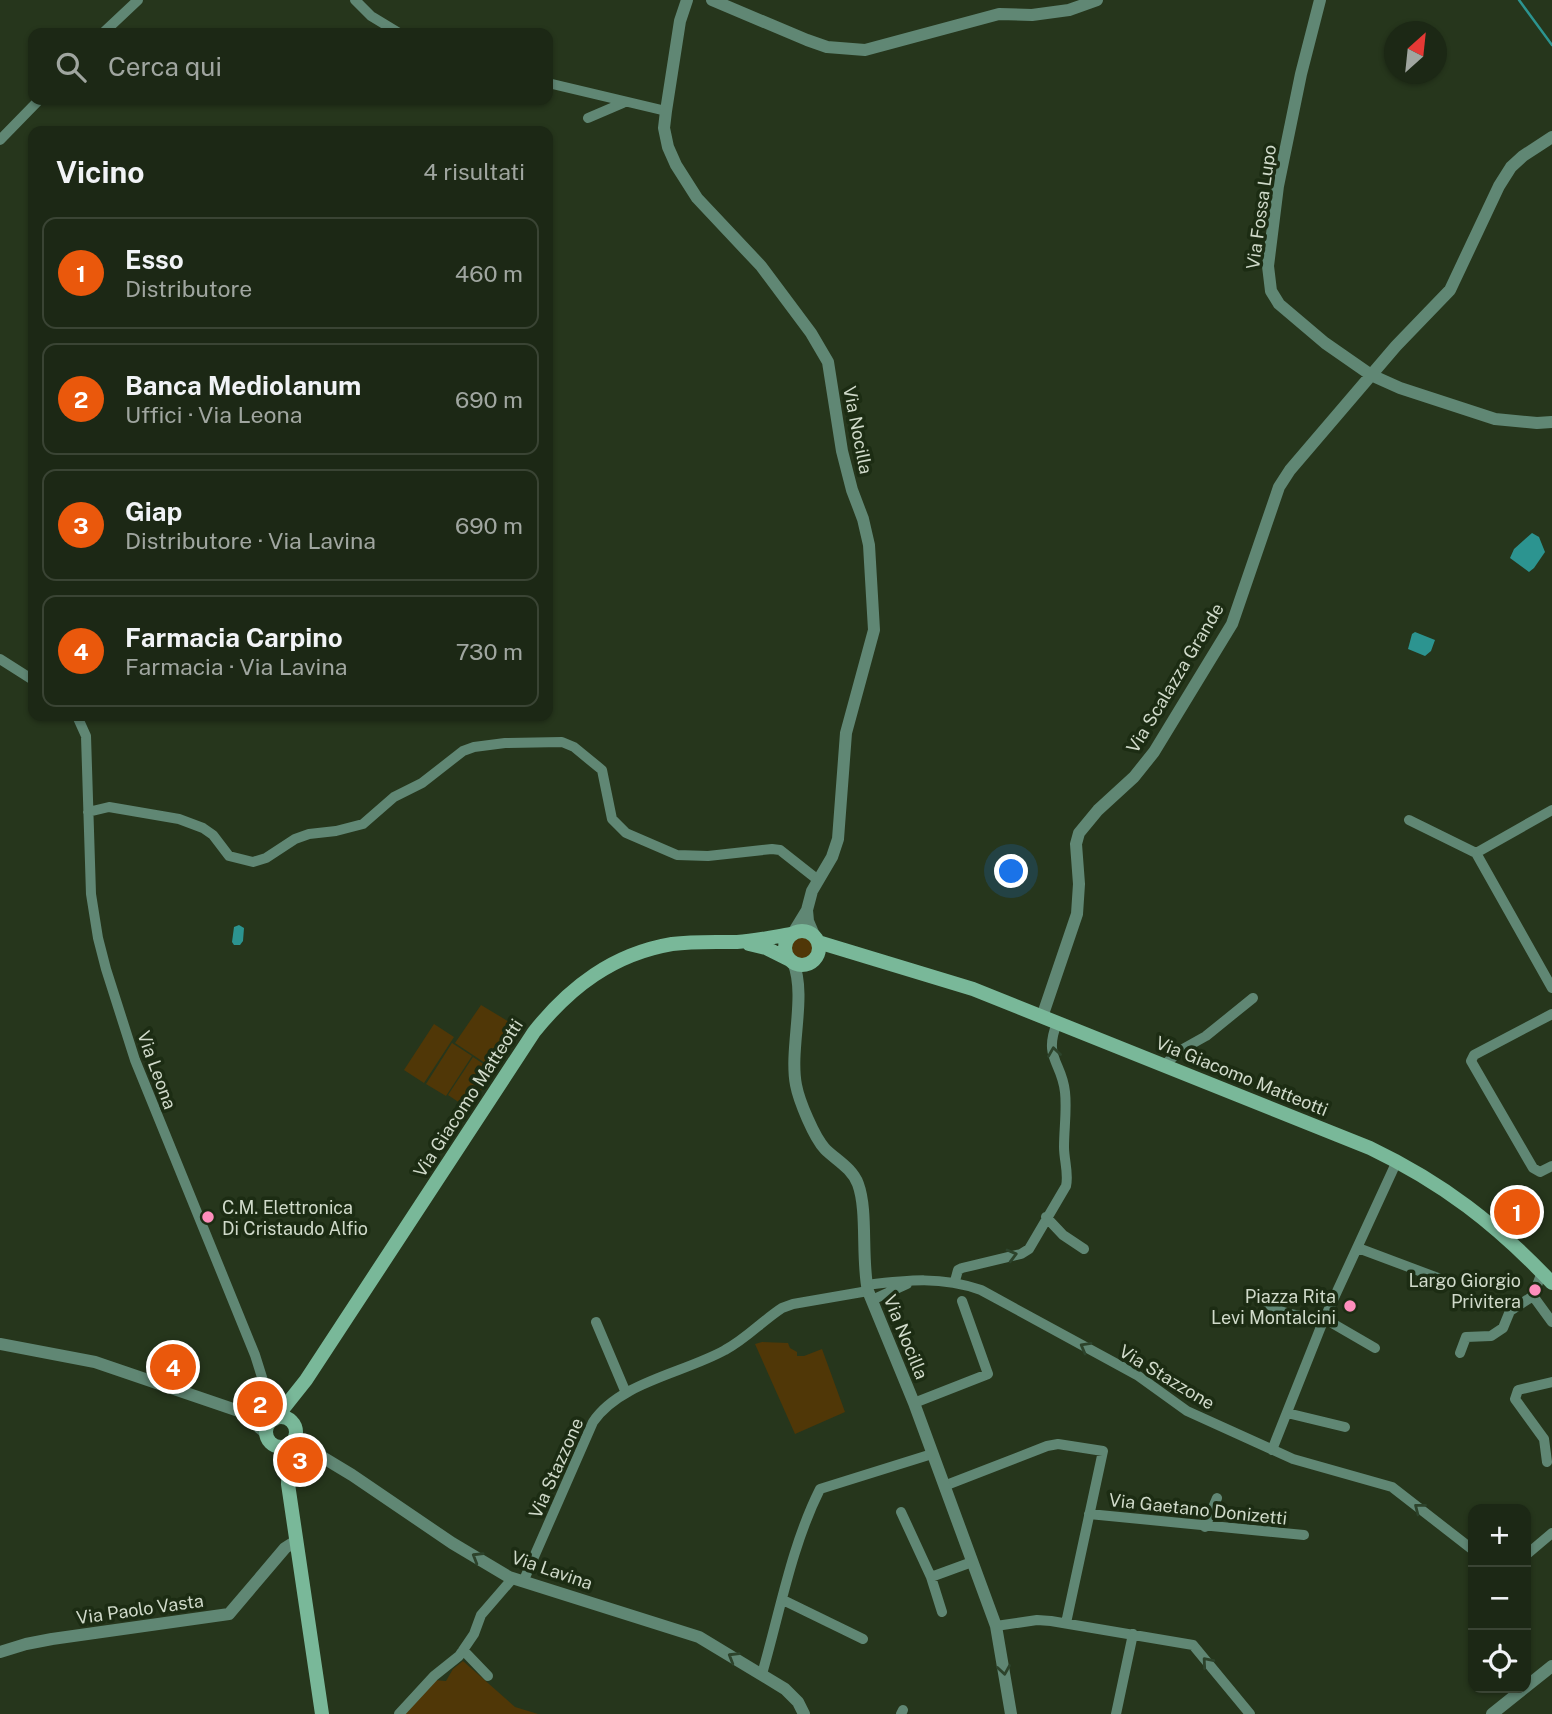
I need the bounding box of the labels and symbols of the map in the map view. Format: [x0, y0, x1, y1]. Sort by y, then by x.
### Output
north arrow [1384, 21, 1447, 84]
street label: Via Fossa Lupo [1242, 143, 1280, 271]
street label: Via Nocilla [839, 384, 877, 476]
street label: Via Scalazza Grande [1122, 599, 1228, 757]
your location [994, 854, 1028, 888]
street label: Via Giacomo Matteotti [409, 1015, 527, 1181]
street label: Via Leona [133, 1028, 181, 1112]
street label: Via Giacomo Matteotti [1153, 1032, 1331, 1120]
one-way arrow [1046, 1046, 1061, 1058]
pin: 1 [1494, 1186, 1540, 1238]
place label: C.M. Elettronica Di Cristaudo Alfio [222, 1197, 368, 1239]
marker: C.M. Elettronica Di Cristaudo Alfio [200, 1209, 216, 1225]
one-way arrow [1006, 1249, 1018, 1263]
place label: Largo Giorgio Privitera [1408, 1270, 1521, 1312]
marker: Largo Giorgio Privitera [1527, 1282, 1543, 1298]
place label: Piazza Rita Levi Montalcini [1211, 1286, 1336, 1328]
street label: Via Nocilla [880, 1292, 932, 1382]
marker: Piazza Rita Levi Montalcini [1342, 1298, 1358, 1314]
street label: Via Stazzone [1115, 1340, 1219, 1414]
pin: 4 [150, 1341, 196, 1393]
one-way arrow [1080, 1342, 1092, 1355]
pin: 2 [237, 1378, 283, 1430]
street label: Via Stazzone [525, 1415, 587, 1521]
pin: 3 [277, 1434, 323, 1486]
street label: Via Gaetano Donizetti [1108, 1489, 1288, 1529]
one-way arrow [1414, 1504, 1427, 1517]
street label: Via Lavina [509, 1546, 595, 1594]
one-way arrow [471, 1553, 484, 1566]
street label: Via Paolo Vasta [75, 1590, 205, 1628]
one-way arrow [727, 1652, 740, 1665]
one-way arrow [1203, 1657, 1215, 1670]
one-way arrow [996, 1664, 1011, 1676]

